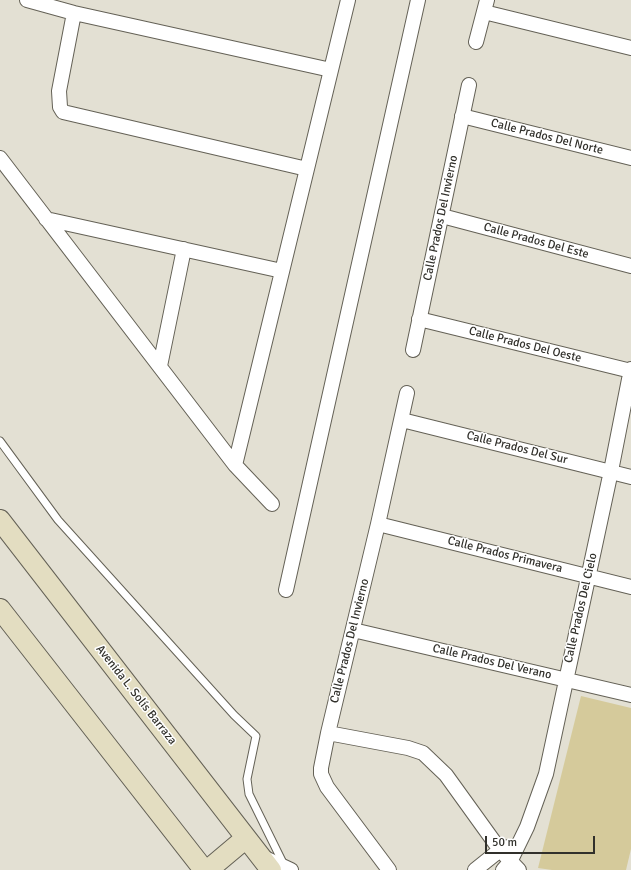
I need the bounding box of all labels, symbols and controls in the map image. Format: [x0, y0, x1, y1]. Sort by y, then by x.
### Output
street label: Calle Prados Del Norte [489, 116, 605, 158]
street label: Calle Prados Del Invierno [421, 154, 461, 282]
street label: Calle Prados Del Este [482, 220, 590, 262]
street label: Calle Prados Del Oeste [467, 324, 583, 366]
street label: Calle Prados Del Sur [465, 428, 569, 468]
street label: Calle Prados Primavera [446, 534, 564, 576]
street label: Calle Prados Del Cielo [561, 552, 601, 664]
street label: Calle Prados Del Invierno [328, 577, 372, 705]
street label: Calle Prados Del Verano [431, 641, 553, 683]
street label: Avenida L. Solís Barraza [93, 642, 179, 748]
scale bar [487, 828, 597, 854]
text: 50 m [492, 835, 517, 850]

